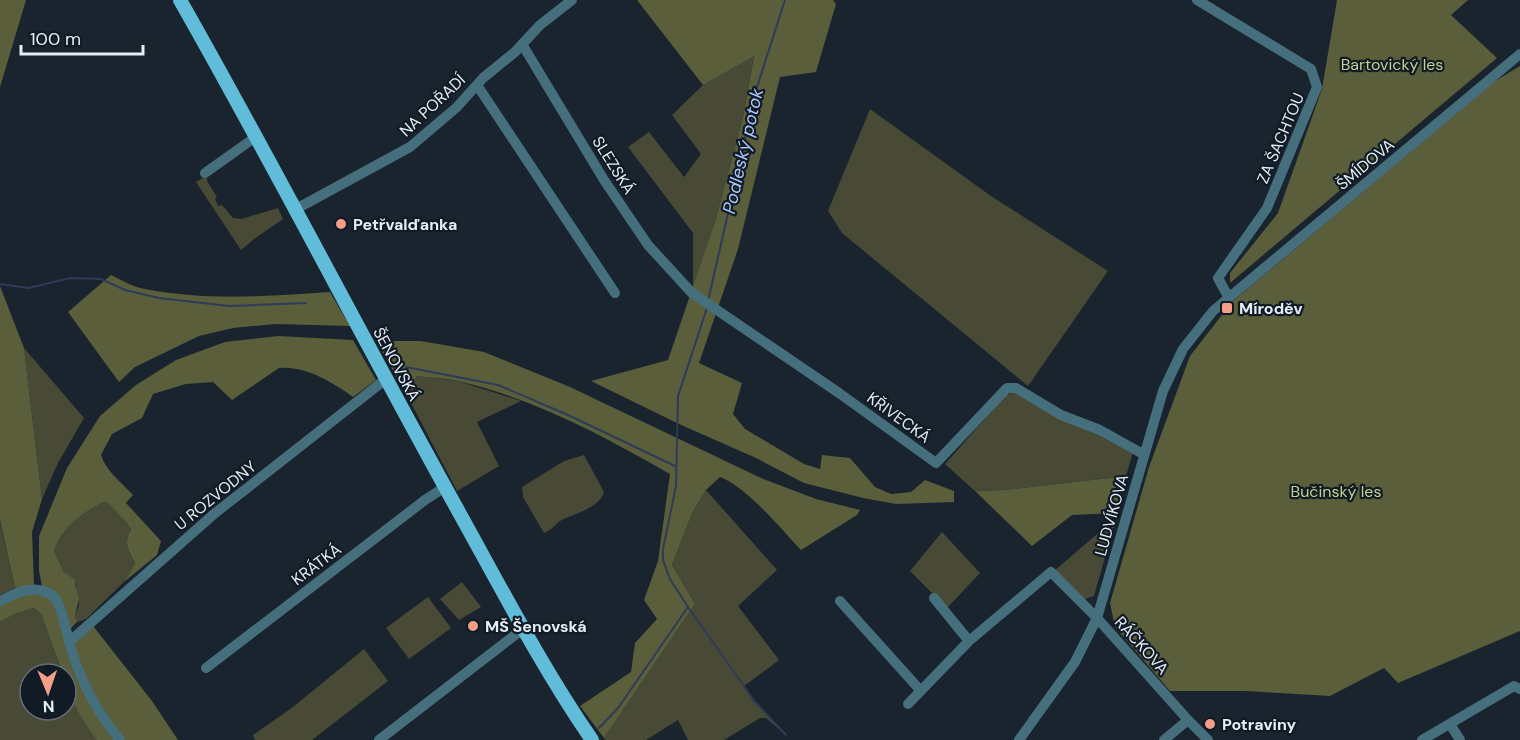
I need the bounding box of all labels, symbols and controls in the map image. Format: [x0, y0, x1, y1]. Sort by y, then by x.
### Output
scale bar [21, 18, 142, 56]
text: 100 m [30, 27, 81, 51]
park label: Bartovický les [1341, 54, 1443, 75]
street label: NA POŘADÍ [395, 69, 470, 141]
water label: Podleský potok [717, 85, 769, 216]
street label: ZA ŠACHTOU [1252, 90, 1309, 187]
street label: SLEZSKÁ [588, 132, 640, 199]
street label: ŠMÍDOVA [1332, 134, 1399, 195]
place label: Petřvalďanka [353, 214, 457, 235]
marker: Petřvalďanka [334, 217, 348, 231]
place label: Míroděv [1239, 298, 1302, 319]
marker: Míroděv [1220, 301, 1234, 315]
street label: ŠENOVSKÁ [368, 324, 425, 405]
street label: KŘIVECKÁ [863, 387, 935, 448]
street label: U ROZVODNY [170, 456, 261, 535]
street label: LUDVÍKOVA [1090, 472, 1133, 558]
park label: Bučinský les [1291, 481, 1381, 502]
street label: KRÁTKÁ [287, 539, 346, 590]
street label: RÁČKOVA [1110, 612, 1174, 679]
place label: MŠ Šenovská [485, 616, 587, 637]
marker: MŠ Šenovská [466, 619, 480, 633]
north arrow [18, 662, 78, 722]
text: N [42, 696, 55, 717]
place label: Potraviny [1222, 714, 1296, 735]
marker: Potraviny [1203, 717, 1217, 731]

